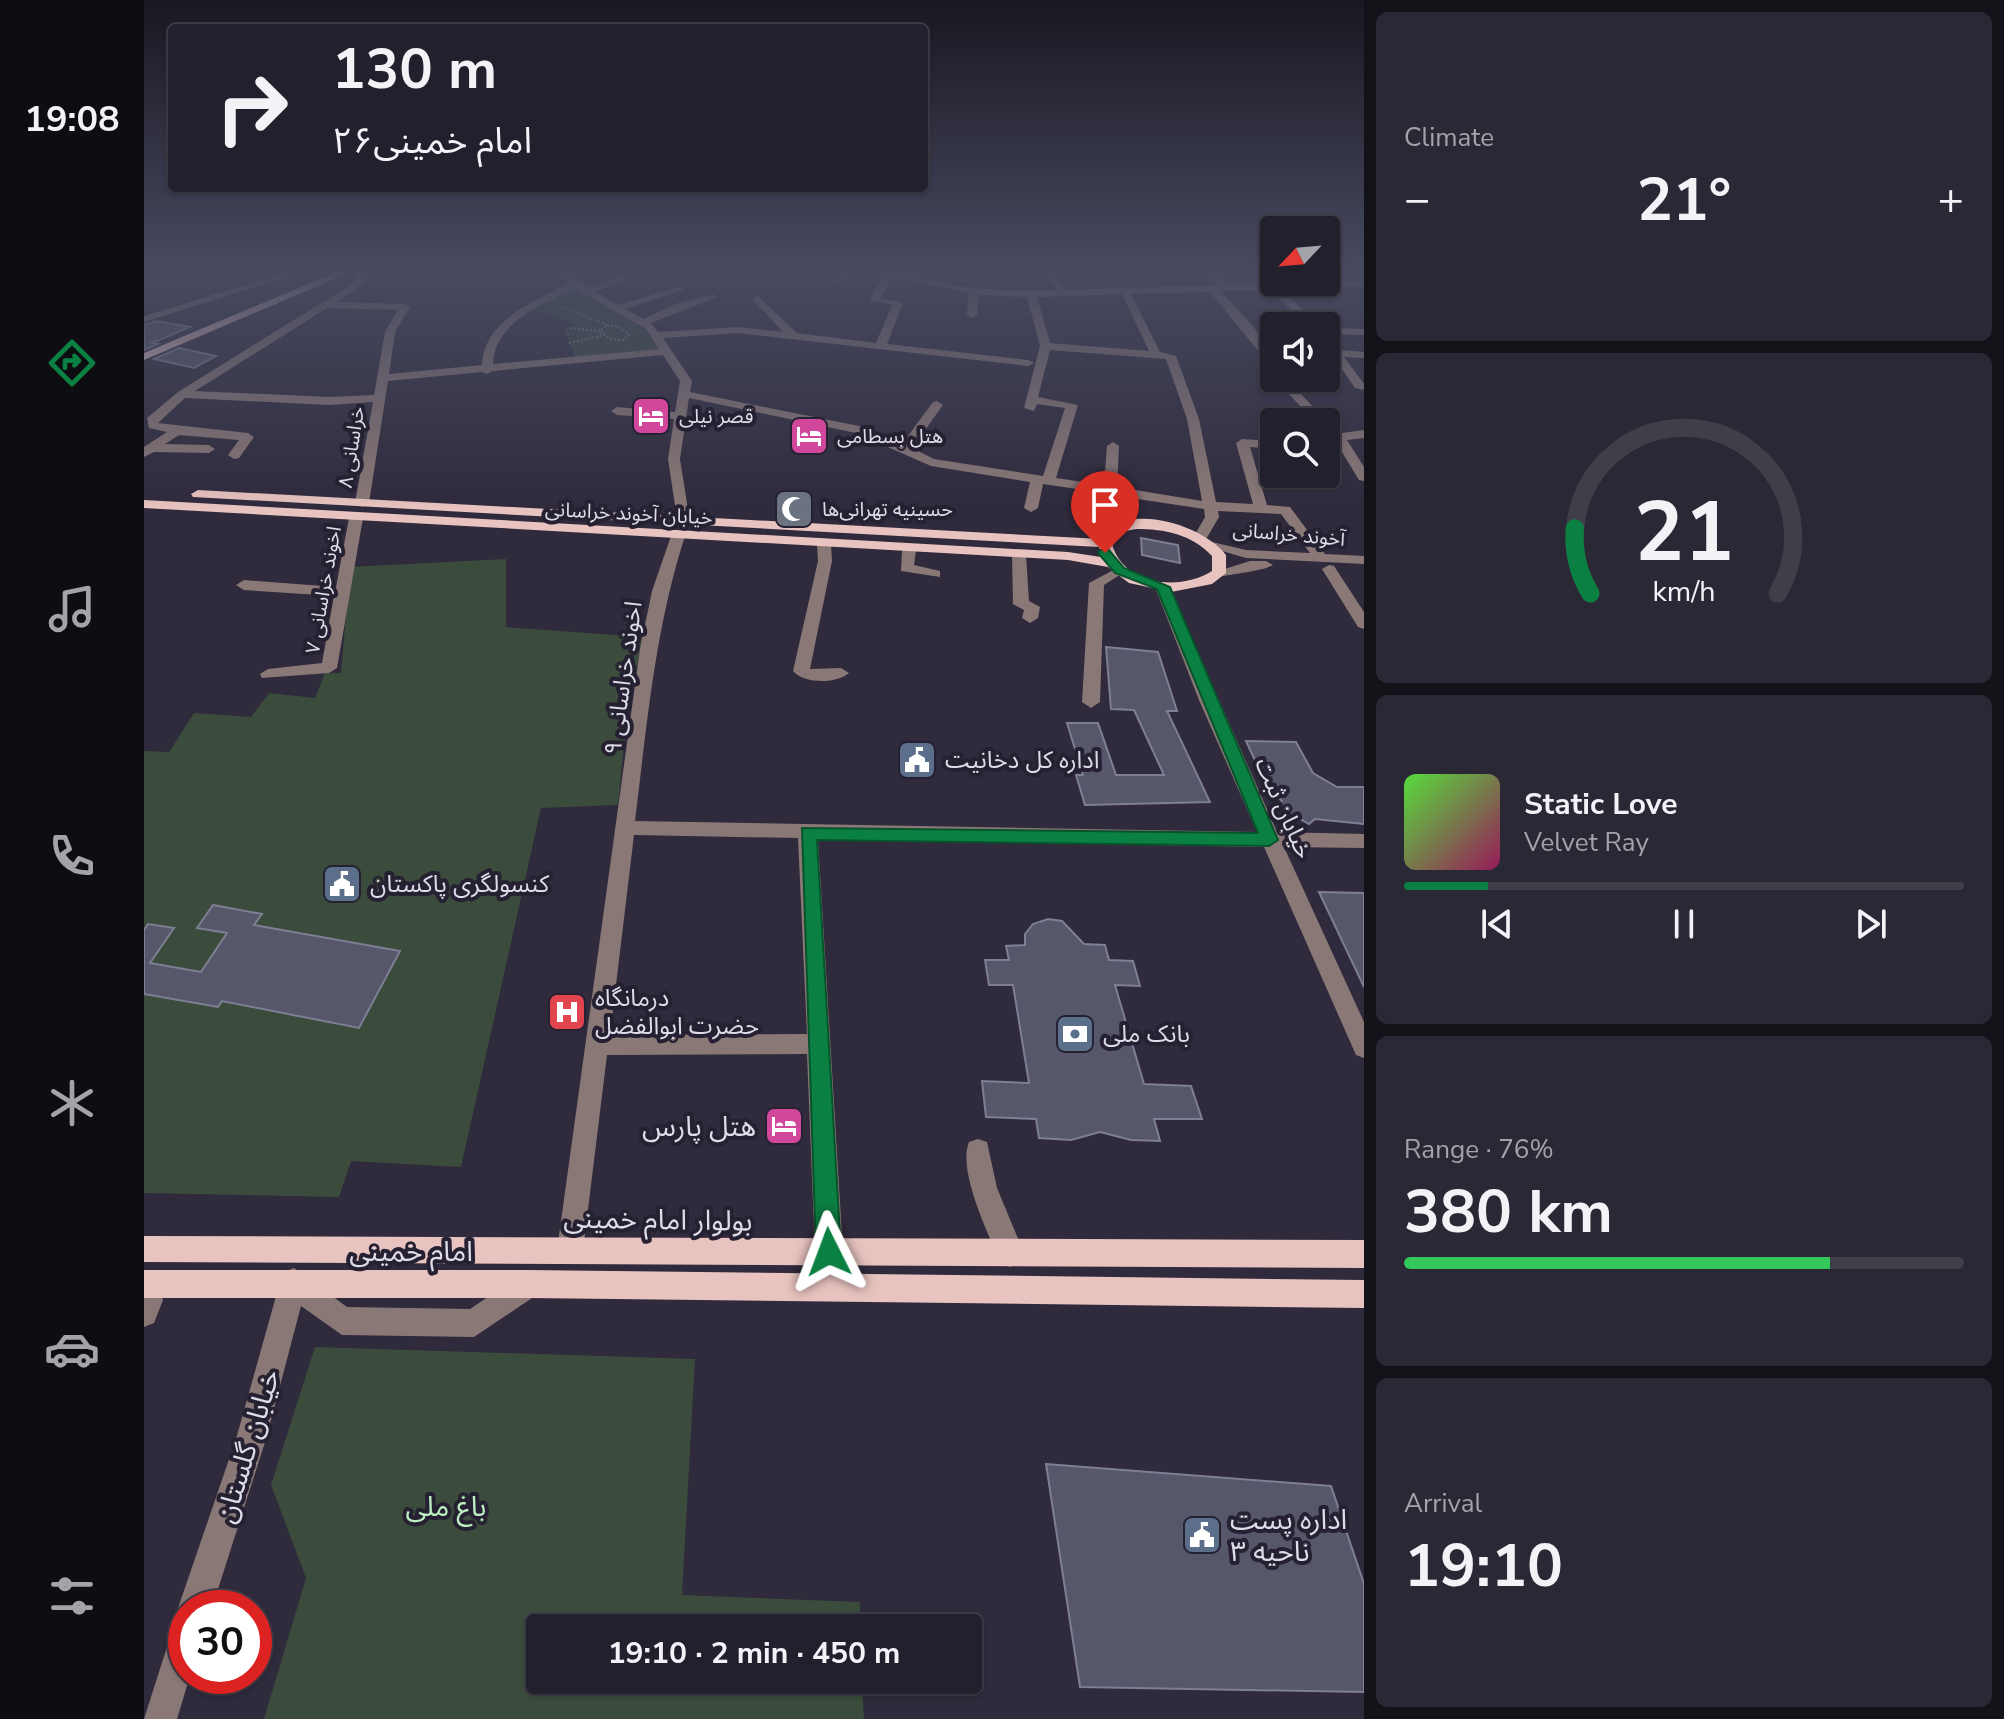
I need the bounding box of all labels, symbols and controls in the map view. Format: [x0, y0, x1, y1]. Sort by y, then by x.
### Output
text: 130 m [332, 31, 497, 108]
icon: right [200, 56, 304, 160]
text: 19:08 [24, 95, 120, 144]
text: امام خمینی۲۶ [332, 117, 532, 166]
text: Climate [1404, 120, 1494, 155]
text: 21° [1637, 159, 1731, 241]
text: − [1404, 170, 1430, 230]
text: + [1938, 170, 1964, 230]
north arrow [1260, 216, 1340, 296]
map controls [1260, 216, 1340, 488]
button: sound [1260, 312, 1340, 392]
icon: directions [44, 335, 100, 391]
hotel icon: قصر نیلی [630, 395, 672, 437]
place label: قصر نیلی [679, 403, 754, 430]
street label: خراسانی ۸ [332, 404, 371, 490]
button: search [1260, 408, 1340, 488]
hotel icon: هتل بسطامی [788, 415, 830, 457]
place label: هتل بسطامی [837, 423, 943, 450]
pin [1071, 471, 1139, 553]
text: 21 [1634, 476, 1734, 589]
icon: arrive [1083, 483, 1127, 527]
mosque icon: حسینیه تهرانی‌ها [773, 488, 815, 530]
street label: خیابان آخوند خراسانی [545, 496, 713, 531]
place label: حسینیه تهرانی‌ها [822, 496, 953, 523]
street label: آخوند خراسانی [1232, 516, 1347, 553]
street label: اخوند خراسانی ۷ [299, 524, 348, 656]
text: km/h [1653, 572, 1715, 611]
icon: music [44, 581, 100, 637]
street label: اخوند خراسانی ۹ [596, 599, 650, 757]
public building icon: اداره کل دخانیت [896, 739, 938, 781]
place label: اداره کل دخانیت [945, 744, 1099, 776]
street label: خیابان ثبت [1247, 752, 1321, 864]
text: Static Love [1524, 784, 1678, 825]
text: Velvet Ray [1524, 825, 1649, 860]
icon: phone [44, 828, 100, 884]
public building icon: کنسولگری پاکستان [321, 863, 363, 905]
place label: کنسولگری پاکستان [370, 868, 550, 900]
icon: previous [1475, 902, 1519, 946]
icon: pause [1662, 902, 1706, 946]
icon: next [1849, 902, 1893, 946]
place label: درمانگاه حضرت ابوالفضل [595, 982, 759, 1042]
hospital icon: درمانگاه حضرت ابوالفضل [546, 991, 588, 1033]
bank icon: بانک ملی [1054, 1013, 1096, 1055]
place label: بانک ملی [1103, 1018, 1190, 1050]
icon: climate [44, 1075, 100, 1131]
hotel icon: هتل پارس [763, 1105, 805, 1147]
place label: هتل پارس [642, 1108, 756, 1146]
text: Range · 76% [1404, 1132, 1554, 1167]
text: 380 km [1404, 1171, 1613, 1253]
street label: بولوار امام خمینی [563, 1199, 753, 1242]
position arrow [787, 1210, 871, 1294]
street label: امام خمینی [349, 1233, 473, 1272]
icon: car [44, 1321, 100, 1377]
street label: خیابان گلستان [207, 1365, 289, 1528]
text: Arrival [1404, 1486, 1482, 1521]
park label: باغ ملی [406, 1488, 486, 1527]
place label: اداره پست ناحیه ۳ [1230, 1501, 1347, 1571]
public building icon: اداره پست ناحیه ۳ [1181, 1514, 1223, 1556]
text: 19:10 [1404, 1525, 1563, 1607]
icon: filters [44, 1568, 100, 1624]
speed limit sign: 30 [168, 1590, 272, 1694]
text: 19:10 · 2 min · 450 m [608, 1633, 900, 1674]

